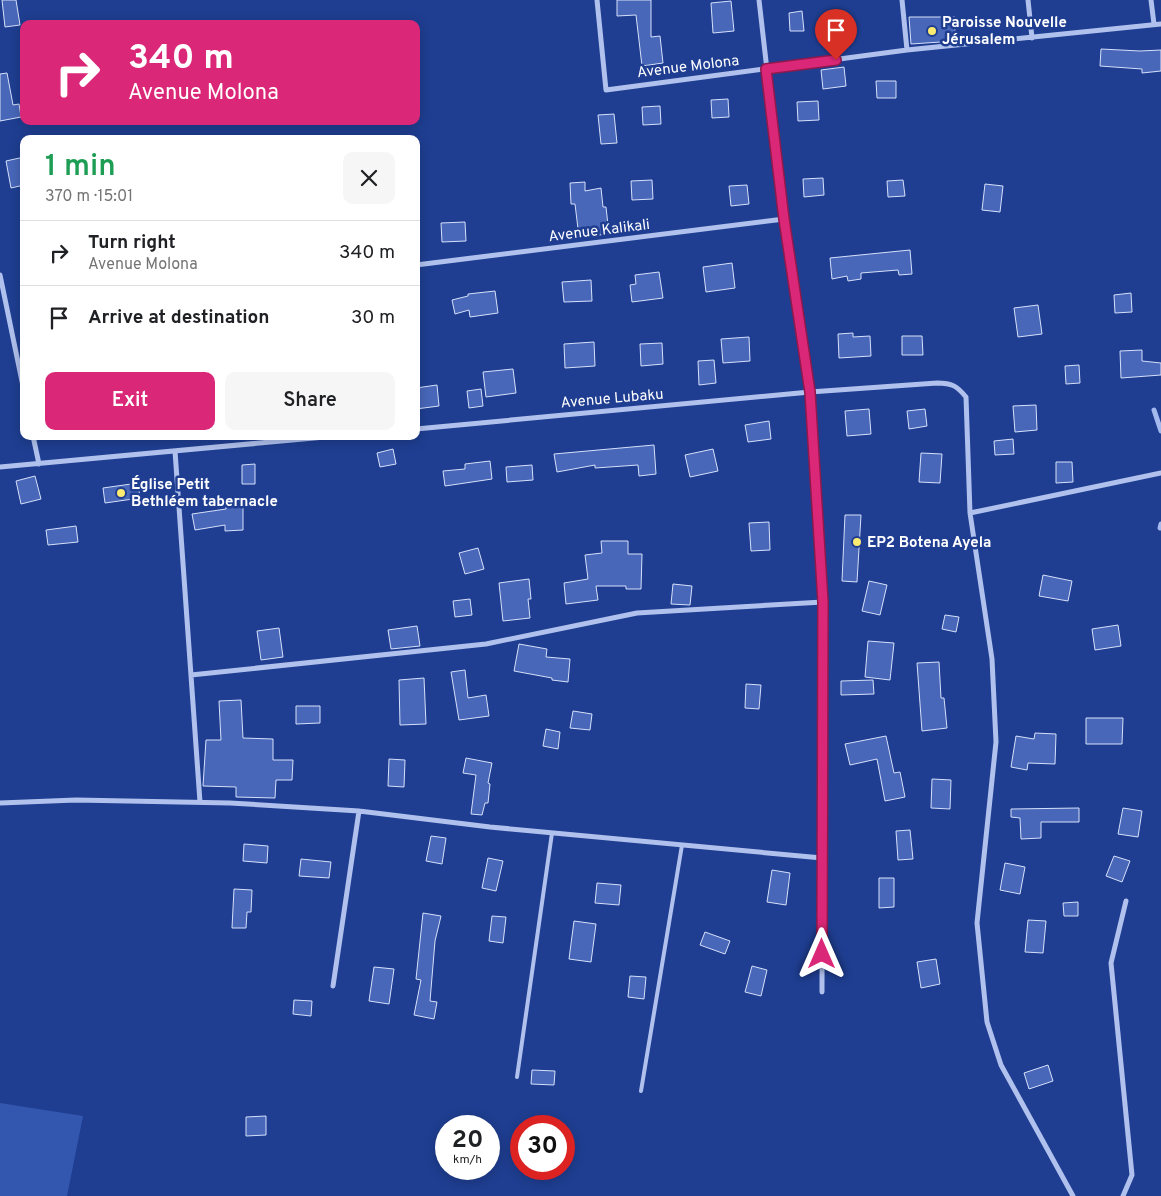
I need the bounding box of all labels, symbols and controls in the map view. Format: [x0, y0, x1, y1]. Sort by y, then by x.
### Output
pin [815, 9, 857, 60]
place label: Paroisse Nouvelle Jérusalem [942, 14, 1067, 50]
icon: arrive [822, 16, 850, 44]
marker: Paroisse Nouvelle Jérusalem [926, 25, 938, 37]
text: 340 m [128, 37, 234, 81]
icon: right [45, 40, 110, 105]
street label: Avenue Molona [636, 52, 740, 83]
text: Avenue Molona [128, 80, 279, 107]
text: 1 min [45, 149, 116, 186]
button: close [343, 152, 395, 204]
text: 370 m · 15:01 [45, 187, 133, 207]
street label: Avenue Kalikali [547, 216, 651, 247]
text: Turn right [88, 231, 176, 255]
icon: right [45, 239, 73, 267]
text: 340 m [339, 241, 395, 265]
text: Avenue Molona [88, 255, 198, 275]
icon: arrive [45, 304, 73, 332]
text: Arrive at destination [88, 306, 269, 330]
text: 30 m [351, 306, 395, 330]
button: Exit [45, 372, 215, 430]
button: Share [225, 372, 395, 430]
street label: Avenue Lubaku [560, 386, 664, 413]
place label: Église Petit Bethléem tabernacle [131, 475, 278, 512]
marker: Église Petit Bethléem tabernacle [115, 487, 127, 499]
place label: EP2 Botena Ayela [867, 534, 991, 553]
marker: EP2 Botena Ayela [851, 536, 863, 548]
position arrow [795, 927, 847, 979]
speed limit sign: 30 [510, 1115, 575, 1180]
text: 20 [452, 1125, 483, 1157]
text: km/h [453, 1152, 482, 1168]

